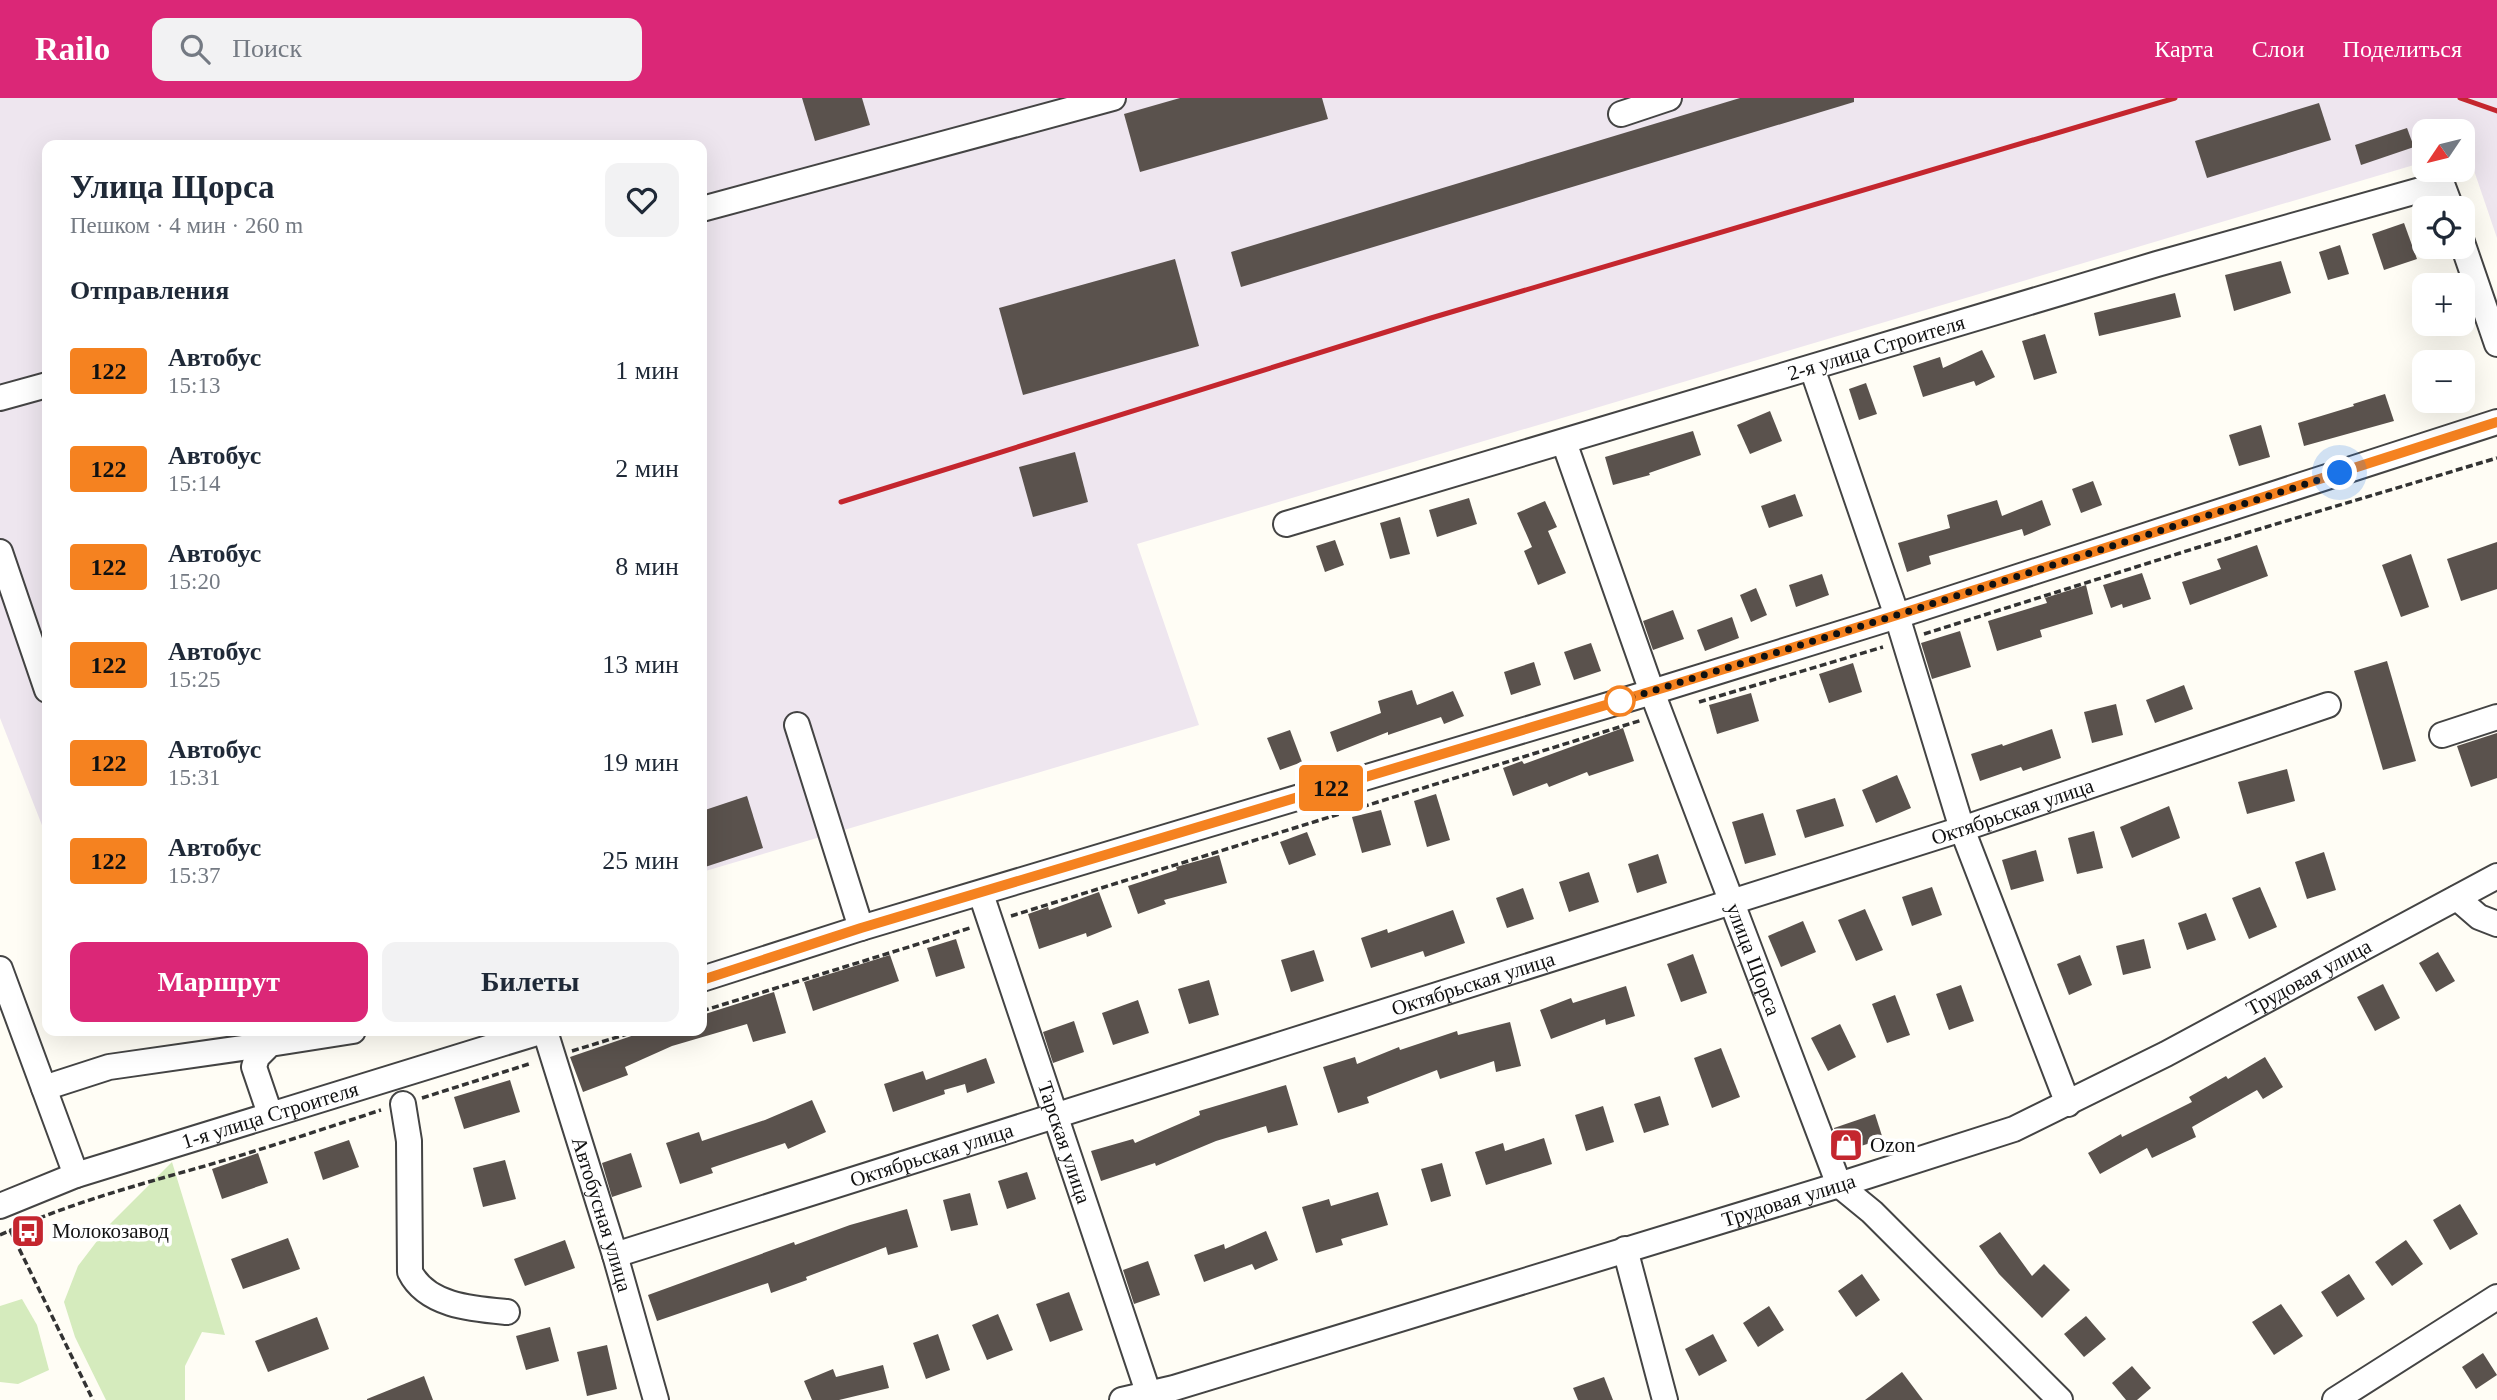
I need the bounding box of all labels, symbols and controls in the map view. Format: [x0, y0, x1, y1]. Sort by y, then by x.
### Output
search box [152, 18, 642, 81]
icon: search [176, 30, 214, 68]
text: Railo [35, 31, 110, 67]
text: Поиск [232, 34, 302, 63]
text: Карта [2154, 36, 2214, 62]
text: Слои [2252, 36, 2305, 62]
text: Поделиться [2343, 36, 2462, 62]
north arrow [2412, 119, 2474, 182]
map controls [2412, 119, 2475, 413]
button: heart [605, 163, 679, 237]
text: Улица Щорса [70, 169, 274, 205]
button: locate [2412, 196, 2475, 259]
text: Пешком · 4 мин · 260 m [70, 213, 303, 238]
button: + [2412, 273, 2475, 336]
text: Отправления [70, 276, 229, 305]
street label: 2-я улица Строителя [1785, 310, 1968, 386]
text: Автобус [168, 343, 261, 372]
button: − [2412, 350, 2475, 413]
text: 1 мин [615, 356, 679, 385]
text: 122 [91, 358, 127, 384]
text: 15:13 [168, 373, 220, 398]
text: Автобус [168, 441, 261, 470]
text: 2 мин [615, 454, 679, 483]
your location [2322, 455, 2357, 490]
text: 122 [91, 456, 127, 482]
text: 15:14 [168, 471, 220, 496]
text: Автобус [168, 539, 261, 568]
text: 8 мин [615, 552, 679, 581]
text: 122 [91, 554, 127, 580]
text: 15:20 [168, 569, 220, 594]
text: Автобус [168, 637, 261, 666]
text: 13 мин [602, 650, 679, 679]
text: 122 [91, 652, 127, 678]
text: 15:25 [168, 667, 220, 692]
unlabelled marker [1605, 686, 1635, 716]
text: Автобус [168, 735, 261, 764]
text: 19 мин [602, 748, 679, 777]
text: 122 [91, 750, 127, 776]
text: 15:31 [168, 765, 220, 790]
line badge: 122 [1291, 765, 1371, 811]
street label: Октябрьская улица [1928, 773, 2097, 850]
text: 122 [1313, 775, 1349, 801]
text: Автобус [168, 833, 261, 862]
text: 25 мин [602, 846, 679, 875]
text: 122 [91, 848, 127, 874]
text: 15:37 [168, 863, 220, 888]
street label: улица Щорса [1721, 900, 1786, 1020]
street label: Трудовая улица [2242, 934, 2376, 1021]
button: Маршрут [70, 942, 368, 1022]
button: Билеты [382, 942, 679, 1022]
street label: Октябрьская улица [1389, 946, 1558, 1021]
street label: 1-я улица Строителя [179, 1077, 362, 1154]
street label: Тарская улица [1033, 1078, 1096, 1207]
street label: Октябрьская улица [847, 1118, 1017, 1192]
shop icon: Ozon [1827, 1126, 1865, 1164]
place label: Ozon [1870, 1133, 1916, 1157]
street label: Автобусная улица [567, 1134, 637, 1295]
street label: Трудовая улица [1719, 1168, 1859, 1232]
bus stop icon: Молокозавод [9, 1212, 47, 1250]
place label: Молокозавод [52, 1219, 169, 1243]

